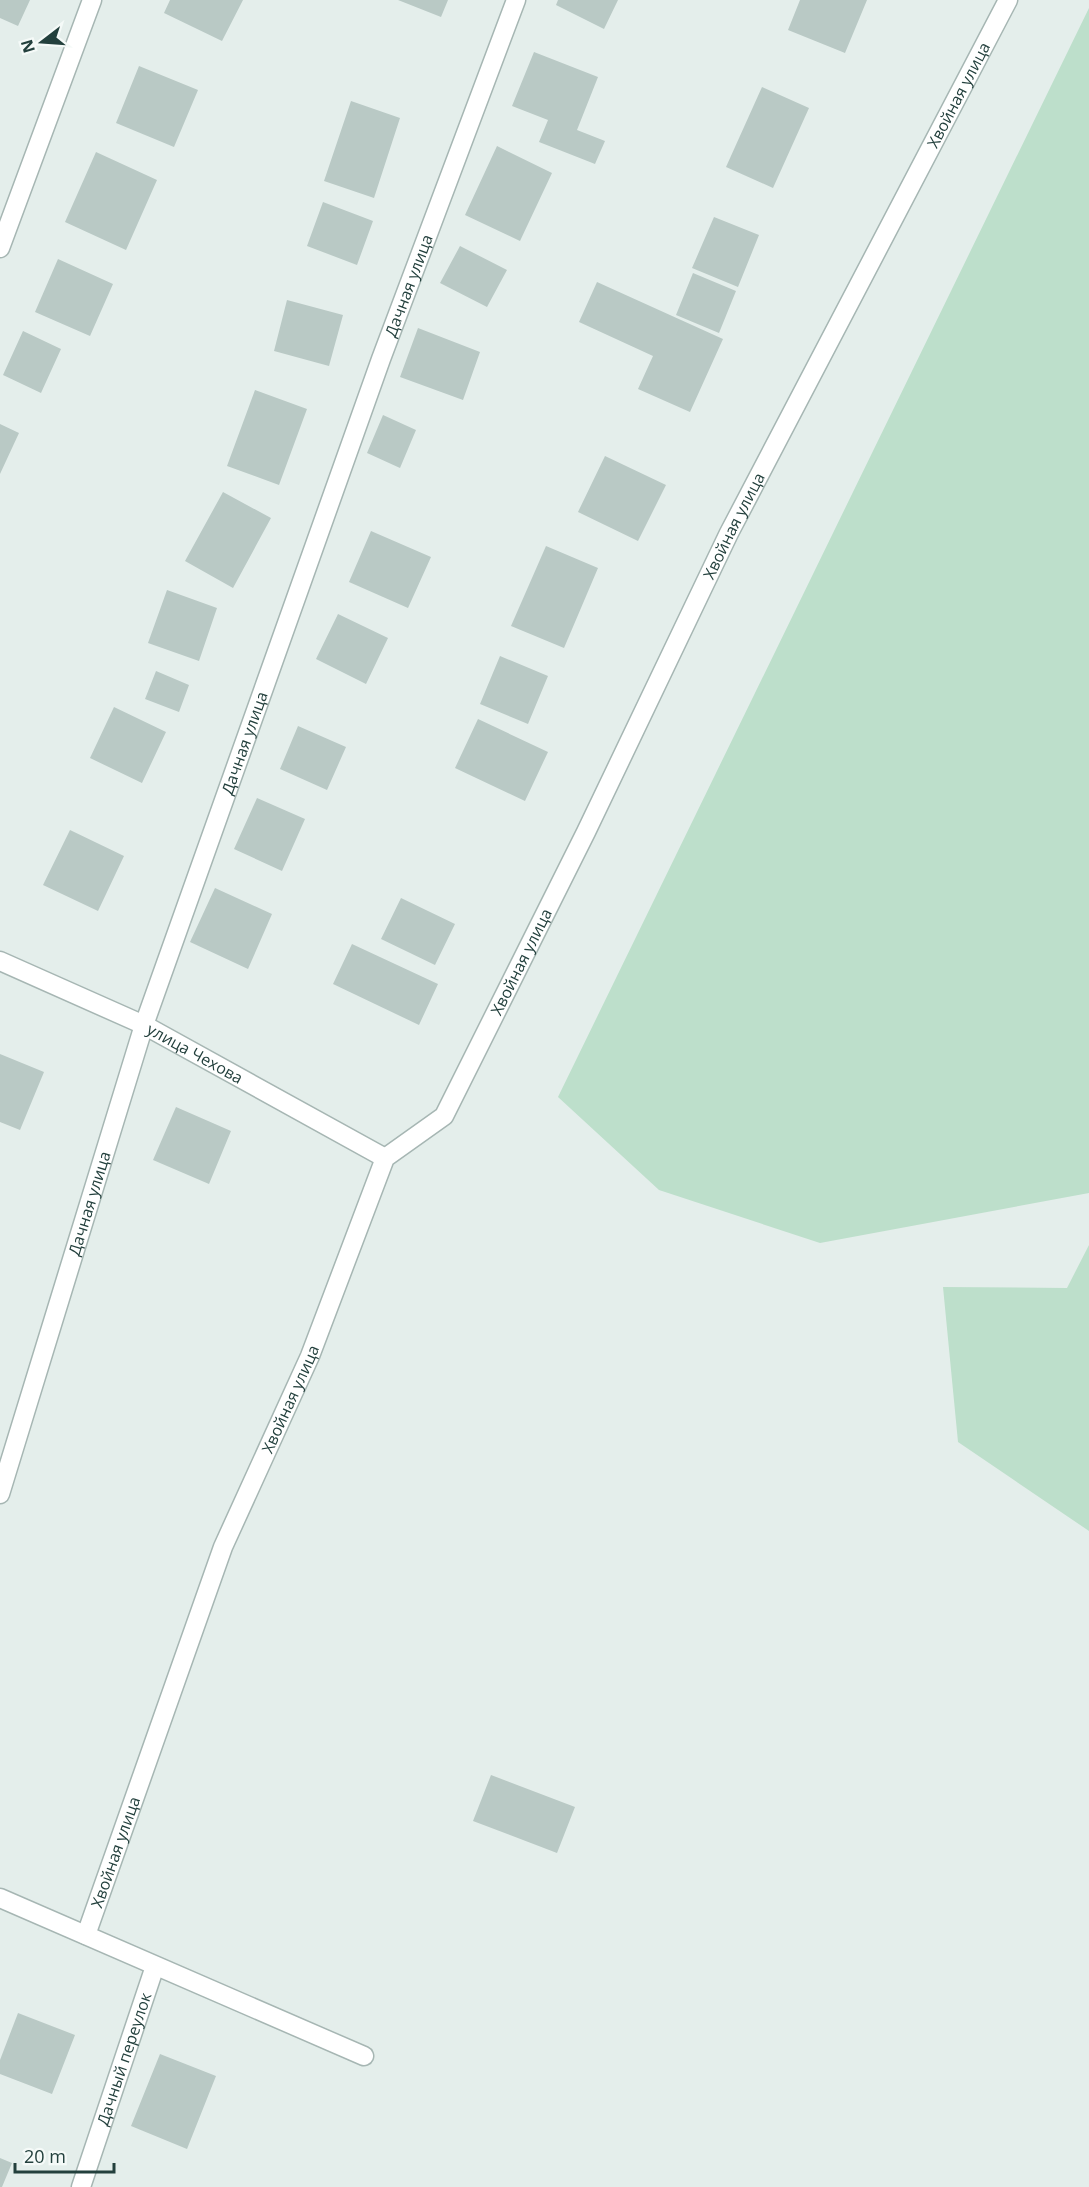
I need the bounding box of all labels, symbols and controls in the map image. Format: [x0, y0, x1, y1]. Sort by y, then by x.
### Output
north arrow [12, 12, 72, 72]
text: N [15, 37, 40, 56]
street label: Хвойная улица [922, 38, 995, 152]
street label: Дачная улица [379, 231, 438, 340]
street label: Хвойная улица [698, 469, 770, 583]
street label: Дачная улица [216, 688, 273, 797]
street label: Хвойная улица [485, 905, 557, 1019]
street label: улица Чехова [143, 1018, 247, 1089]
street label: Дачная улица [63, 1149, 116, 1258]
street label: Хвойная улица [256, 1342, 324, 1457]
street label: Хвойная улица [86, 1793, 145, 1911]
street label: Дачный переулок [91, 1989, 157, 2128]
scale bar [15, 2136, 114, 2174]
text: 20 m [24, 2144, 66, 2168]

